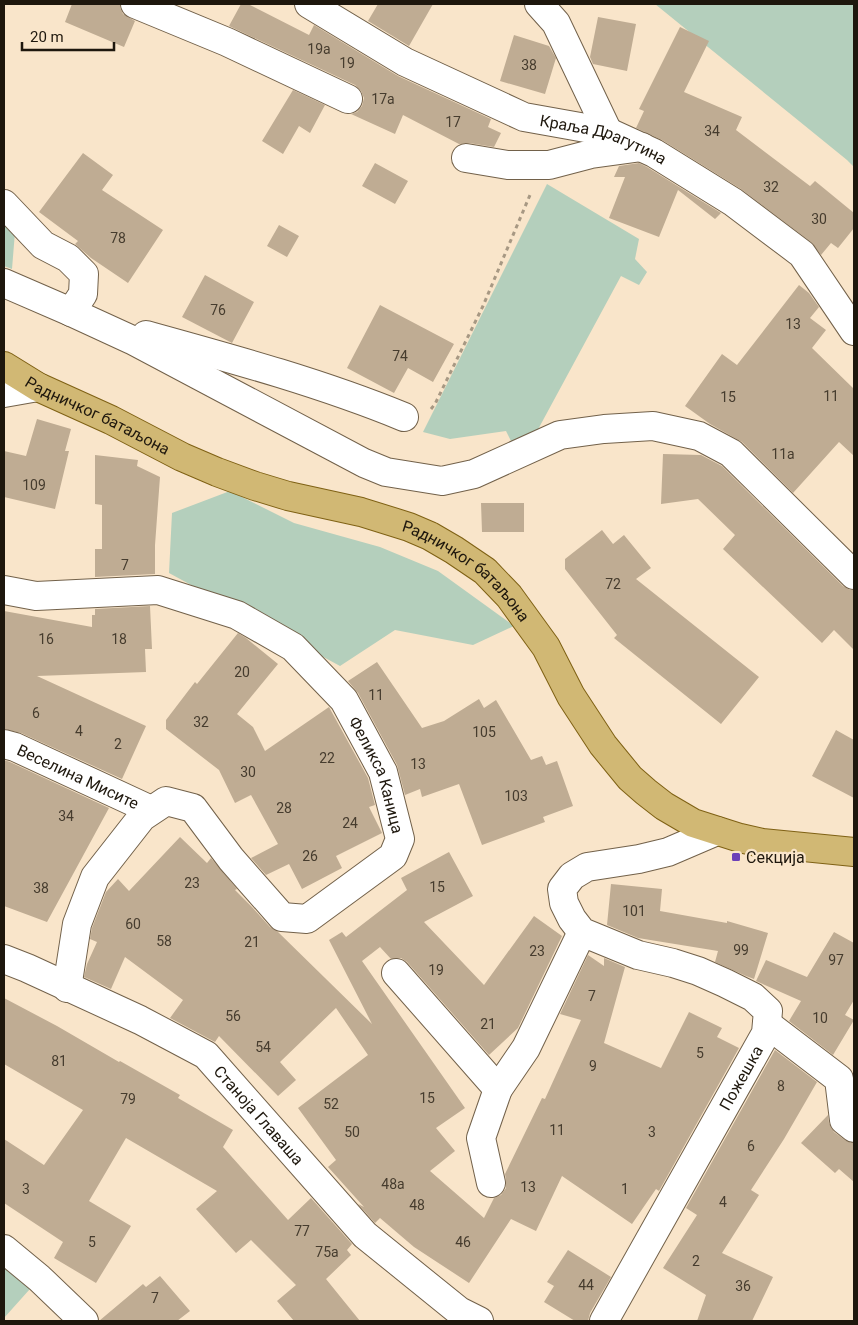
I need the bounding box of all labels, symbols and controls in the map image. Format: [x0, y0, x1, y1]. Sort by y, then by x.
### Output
scale bar [22, 20, 115, 52]
text: 20 m [30, 28, 64, 46]
house number: 19a [307, 41, 331, 57]
house number: 19 [339, 55, 355, 71]
house number: 38 [521, 57, 537, 73]
house number: 17a [371, 91, 395, 107]
street label: Краља Драгутина [538, 111, 670, 169]
house number: 17 [445, 114, 461, 130]
house number: 34 [704, 123, 720, 139]
house number: 32 [763, 179, 779, 195]
house number: 30 [811, 211, 827, 227]
house number: 78 [110, 230, 126, 246]
house number: 76 [210, 302, 226, 318]
house number: 13 [785, 316, 801, 332]
house number: 74 [392, 348, 408, 364]
street label: Радничког батаљона [22, 372, 173, 459]
house number: 11 [823, 388, 839, 404]
house number: 15 [720, 389, 736, 405]
house number: 11a [771, 446, 795, 462]
house number: 109 [22, 477, 46, 493]
street label: Радничког батаљона [400, 517, 533, 625]
house number: 7 [121, 557, 129, 573]
house number: 72 [605, 576, 621, 592]
house number: 16 [38, 631, 54, 647]
house number: 18 [111, 631, 127, 647]
house number: 20 [234, 664, 250, 680]
house number: 11 [368, 687, 384, 703]
house number: 6 [32, 705, 40, 721]
street label: Феликса Каница [345, 713, 407, 835]
house number: 32 [193, 714, 209, 730]
house number: 4 [75, 723, 83, 739]
house number: 105 [472, 724, 496, 740]
house number: 2 [114, 736, 122, 752]
street label: Веселина Мисите [14, 740, 142, 813]
house number: 22 [319, 750, 335, 766]
house number: 13 [410, 756, 426, 772]
house number: 30 [240, 764, 256, 780]
house number: 103 [504, 788, 528, 804]
house number: 28 [276, 800, 292, 816]
house number: 34 [58, 808, 74, 824]
house number: 24 [342, 815, 358, 831]
house number: 26 [302, 848, 318, 864]
place label: Секција [746, 848, 805, 867]
marker: Секција [730, 851, 742, 863]
house number: 23 [184, 875, 200, 891]
house number: 15 [429, 879, 445, 895]
house number: 38 [33, 880, 49, 896]
house number: 101 [622, 903, 646, 919]
house number: 60 [125, 916, 141, 932]
house number: 58 [156, 933, 172, 949]
house number: 21 [244, 934, 260, 950]
house number: 99 [733, 942, 749, 958]
house number: 23 [529, 943, 545, 959]
house number: 97 [828, 952, 844, 968]
house number: 19 [428, 962, 444, 978]
house number: 7 [588, 988, 596, 1004]
house number: 56 [225, 1008, 241, 1024]
house number: 10 [812, 1010, 828, 1026]
house number: 21 [480, 1016, 496, 1032]
house number: 54 [255, 1039, 271, 1055]
street label: Пожешка [715, 1042, 767, 1114]
house number: 5 [696, 1045, 704, 1061]
house number: 81 [51, 1053, 67, 1069]
house number: 9 [589, 1058, 597, 1074]
street label: Станоја Главаша [210, 1062, 308, 1169]
house number: 8 [777, 1078, 785, 1094]
house number: 15 [419, 1090, 435, 1106]
house number: 79 [120, 1091, 136, 1107]
house number: 52 [323, 1096, 339, 1112]
house number: 11 [549, 1122, 565, 1138]
house number: 50 [344, 1124, 360, 1140]
house number: 3 [648, 1124, 656, 1140]
house number: 6 [747, 1138, 755, 1154]
house number: 48a [381, 1176, 405, 1192]
house number: 13 [520, 1179, 536, 1195]
house number: 3 [22, 1181, 30, 1197]
house number: 1 [621, 1181, 629, 1197]
house number: 4 [719, 1194, 727, 1210]
house number: 48 [409, 1197, 425, 1213]
house number: 77 [294, 1223, 310, 1239]
house number: 5 [88, 1234, 96, 1250]
house number: 46 [455, 1234, 471, 1250]
house number: 75a [315, 1244, 339, 1260]
house number: 2 [692, 1253, 700, 1269]
house number: 44 [578, 1277, 594, 1293]
house number: 36 [735, 1278, 751, 1294]
house number: 7 [151, 1290, 159, 1306]

